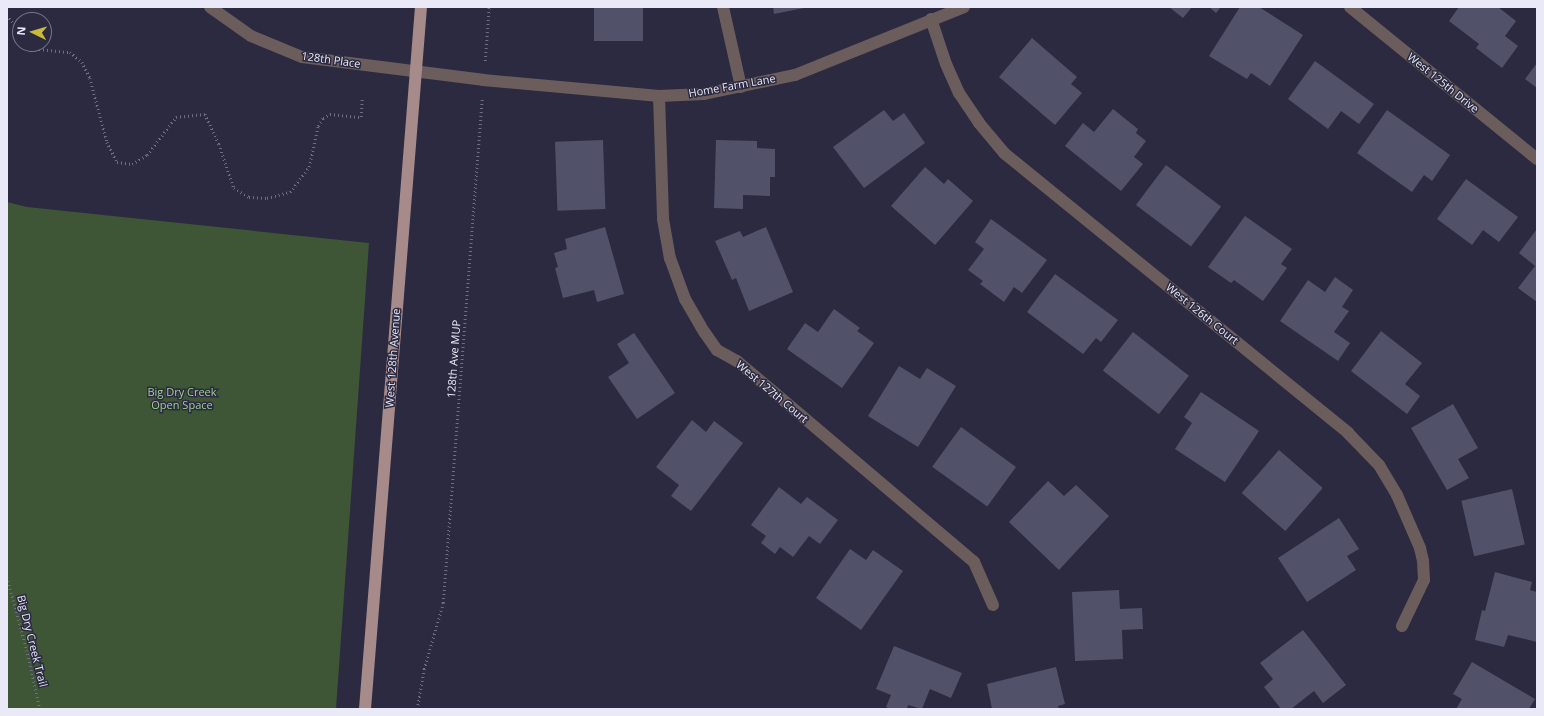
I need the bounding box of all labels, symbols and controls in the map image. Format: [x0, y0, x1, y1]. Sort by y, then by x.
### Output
north arrow [12, 12, 52, 52]
text: N [13, 26, 28, 36]
street label: 128th Place [301, 49, 361, 71]
street label: West 125th Drive [1405, 50, 1481, 116]
street label: Home Farm Lane [687, 72, 777, 100]
street label: West 126th Court [1163, 281, 1241, 347]
street label: West 128th Avenue [383, 308, 403, 408]
street label: 128th Ave MUP [445, 319, 463, 399]
street label: West 127th Court [733, 358, 811, 426]
park label: Big Dry Creek Open Space [147, 386, 217, 412]
street label: Big Dry Creek Trail [14, 594, 50, 688]

